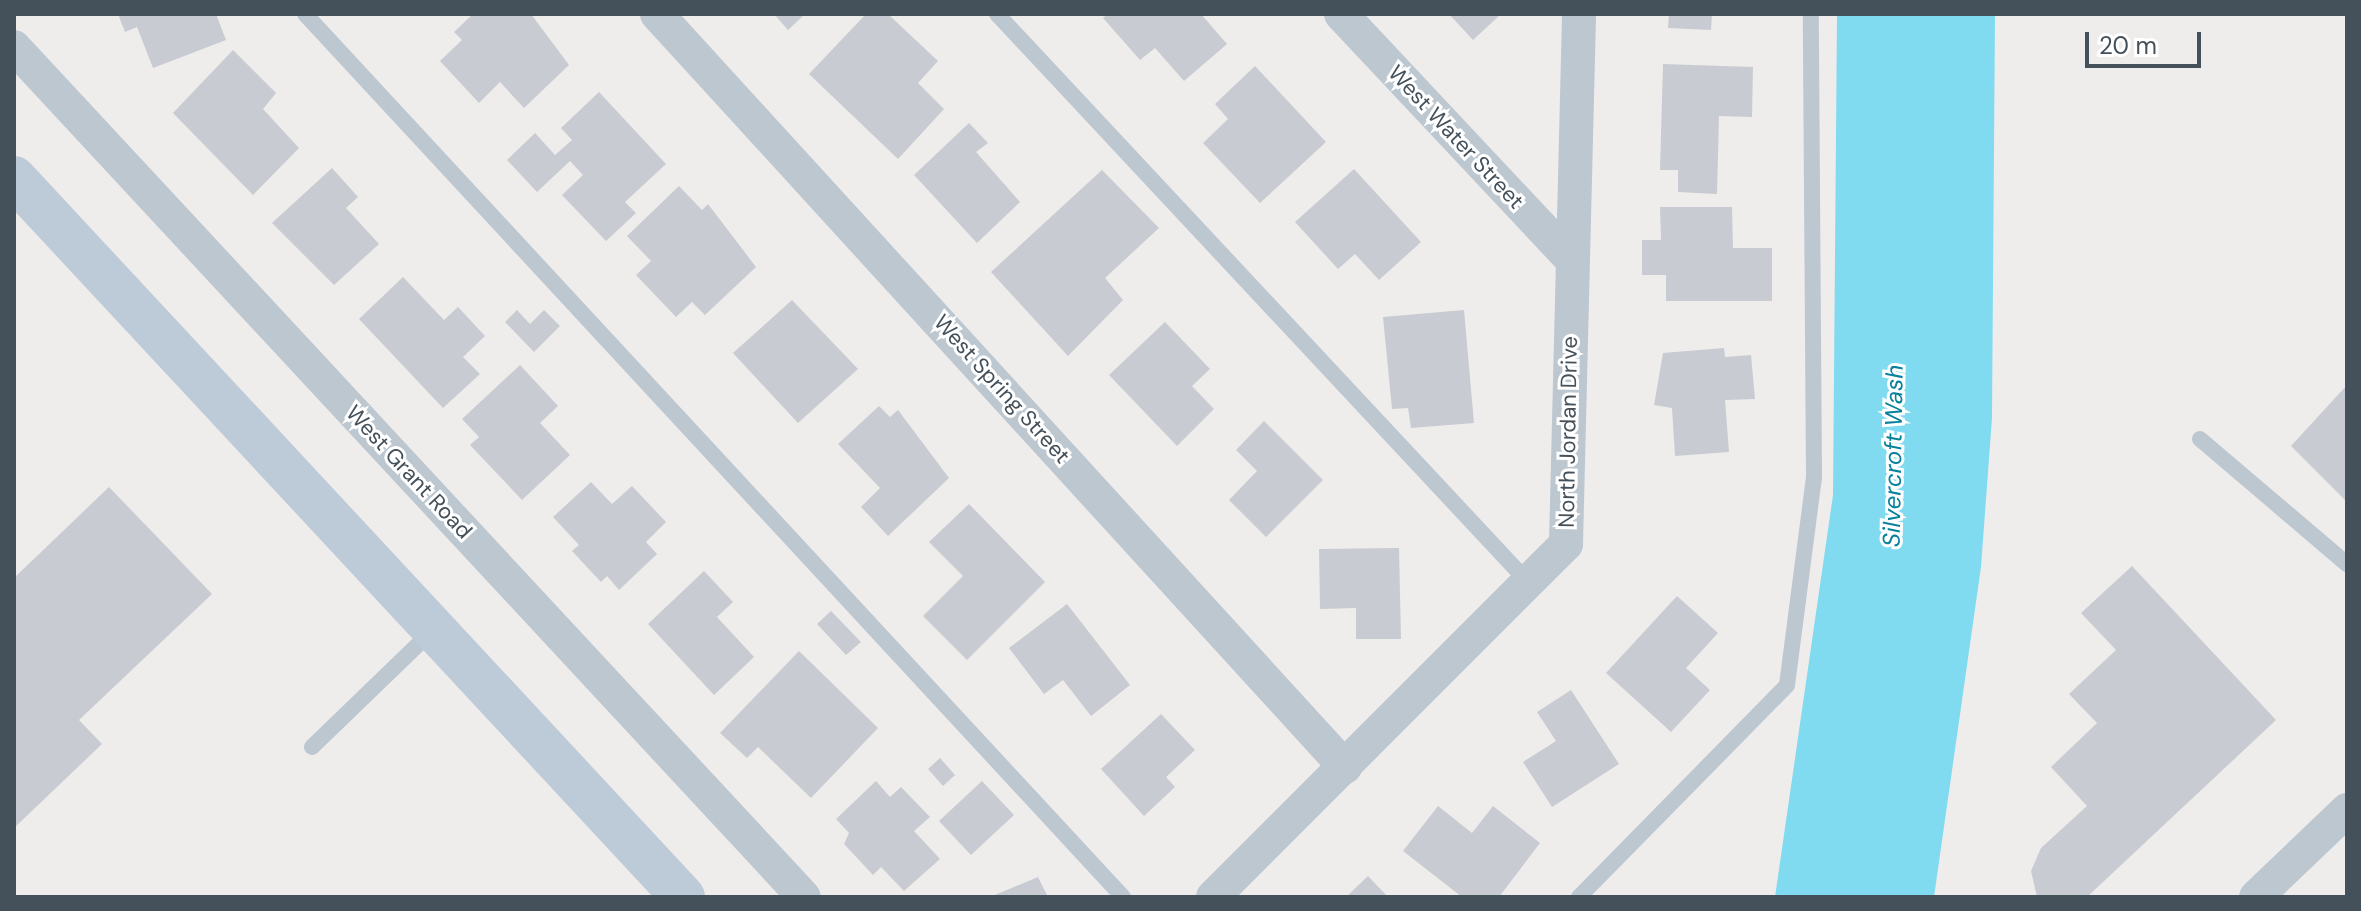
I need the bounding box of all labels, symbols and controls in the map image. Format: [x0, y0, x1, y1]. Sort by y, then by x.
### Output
scale bar [2089, 16, 2205, 66]
text: 20 m [2099, 30, 2157, 61]
street label: West Water Street [1383, 60, 1529, 214]
street label: West Spring Street [928, 309, 1076, 469]
street label: North Jordan Drive [1553, 336, 1583, 528]
water label: Silvercroft Wash [1877, 365, 1909, 547]
street label: West Grant Road [340, 400, 478, 544]

